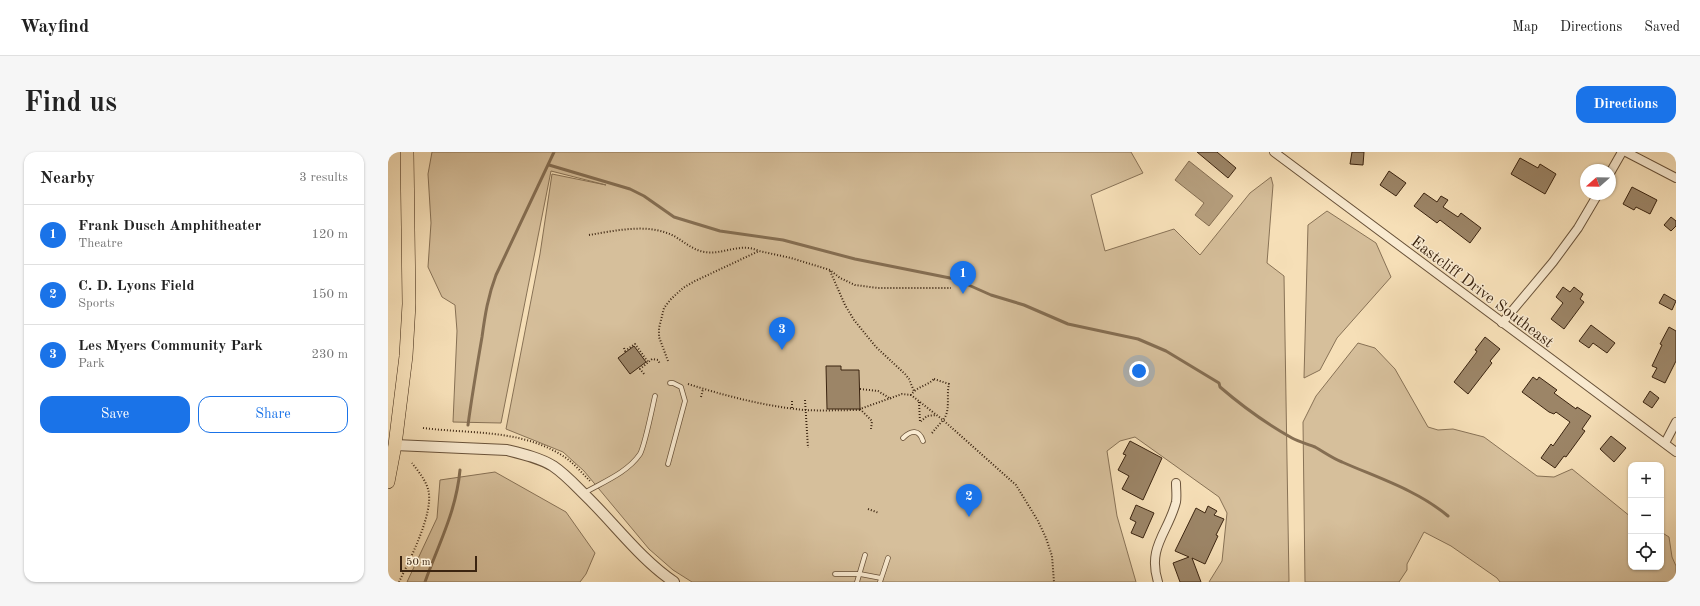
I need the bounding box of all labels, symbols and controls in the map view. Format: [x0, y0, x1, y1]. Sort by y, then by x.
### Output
text: Wayfind [20, 18, 89, 37]
text: Map [1512, 20, 1538, 34]
text: Directions [1560, 20, 1622, 34]
text: Saved [1644, 20, 1680, 34]
button: Directions [1576, 86, 1676, 123]
text: Find us [24, 90, 117, 118]
north arrow [1580, 164, 1616, 200]
text: Nearby [40, 170, 95, 187]
text: 3 results [299, 171, 348, 184]
text: Frank Dusch Amphitheater [78, 219, 261, 234]
text: 1 [49, 228, 57, 241]
text: 120 m [311, 228, 348, 241]
street label: Eastcliff Drive Southeast [1408, 234, 1556, 351]
text: Theatre [78, 237, 123, 250]
pin: 1 [950, 261, 976, 294]
text: C. D. Lyons Field [78, 279, 195, 294]
text: 2 [49, 288, 57, 301]
text: 150 m [311, 288, 348, 301]
text: Sports [78, 297, 115, 310]
pin: 3 [769, 317, 795, 350]
text: Les Myers Community Park [78, 339, 263, 354]
text: 3 [49, 348, 57, 361]
text: 230 m [311, 348, 348, 361]
text: Park [78, 357, 105, 370]
your location [1129, 361, 1149, 381]
button: Save [40, 396, 190, 433]
button: Share [198, 396, 348, 433]
map controls [1628, 462, 1664, 570]
button: + [1628, 462, 1664, 498]
pin: 2 [956, 484, 982, 517]
button: − [1628, 498, 1664, 534]
button: locate [1628, 534, 1664, 570]
scale bar [400, 554, 477, 573]
text: 50 m [406, 557, 431, 568]

